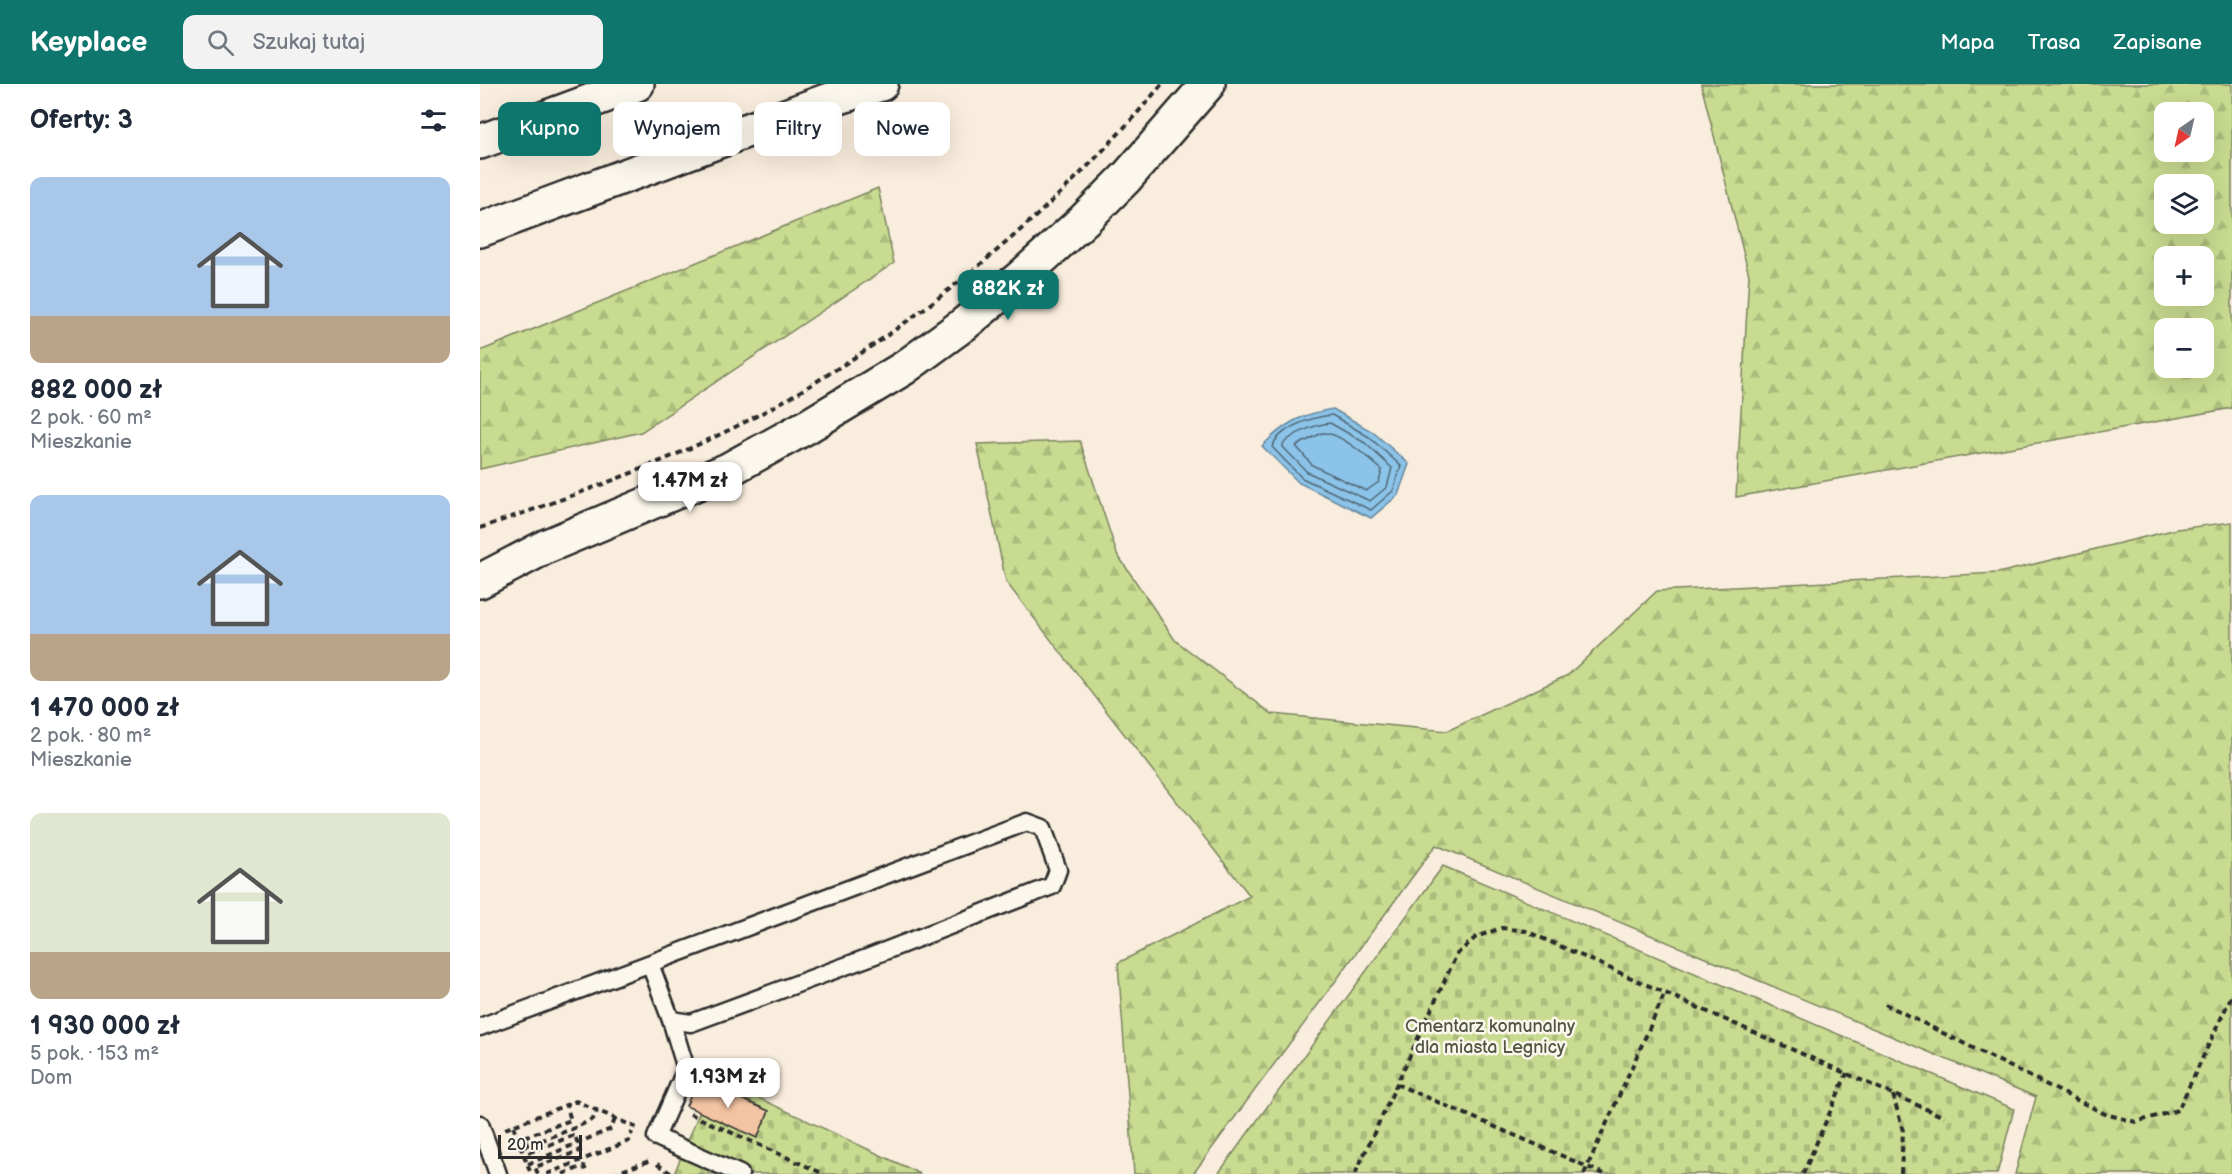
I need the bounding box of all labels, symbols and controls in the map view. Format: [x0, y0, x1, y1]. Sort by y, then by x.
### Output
search box [183, 15, 603, 69]
text: Keyplace [30, 26, 147, 59]
icon: search [204, 26, 237, 59]
text: Szukaj tutaj [252, 29, 365, 56]
text: Mapa [1941, 30, 1995, 55]
text: Trasa [2028, 30, 2081, 55]
text: Zapisane [2114, 30, 2202, 55]
chip: Kupno [498, 102, 601, 156]
chip: Wynajem [613, 102, 742, 156]
chip: Filtry [754, 102, 842, 156]
chip: Nowe [854, 102, 950, 156]
north arrow [2154, 102, 2214, 162]
map controls [2154, 102, 2214, 378]
icon: filters [417, 104, 450, 137]
text: Oferty: 3 [30, 105, 133, 136]
button: layers [2154, 174, 2214, 234]
icon: home [186, 216, 294, 324]
button: + [2154, 246, 2214, 306]
pin: 882K zł [953, 270, 1063, 321]
text: 882K zł [972, 277, 1044, 301]
button: − [2154, 318, 2214, 378]
text: 882 000 zł [30, 375, 162, 406]
text: 2 pok. · 60 m² [30, 406, 152, 430]
text: Mieszkanie [30, 430, 132, 454]
pin: 1.47M zł [628, 462, 752, 513]
text: 1.47M zł [652, 469, 728, 493]
icon: home [186, 534, 294, 642]
text: 1 470 000 zł [30, 693, 179, 724]
text: 2 pok. · 80 m² [30, 724, 151, 748]
text: Mieszkanie [30, 748, 132, 772]
icon: home [186, 852, 294, 960]
text: 1 930 000 zł [30, 1011, 180, 1042]
park label: Cmentarz komunalny dla miasta Legnicy [1405, 1016, 1576, 1058]
text: 5 pok. · 153 m² [30, 1042, 159, 1066]
pin: 1.93M zł [666, 1058, 790, 1109]
text: 1.93M zł [690, 1065, 766, 1089]
text: Dom [30, 1066, 72, 1090]
scale bar [498, 1132, 582, 1160]
text: 20 m [507, 1136, 543, 1155]

